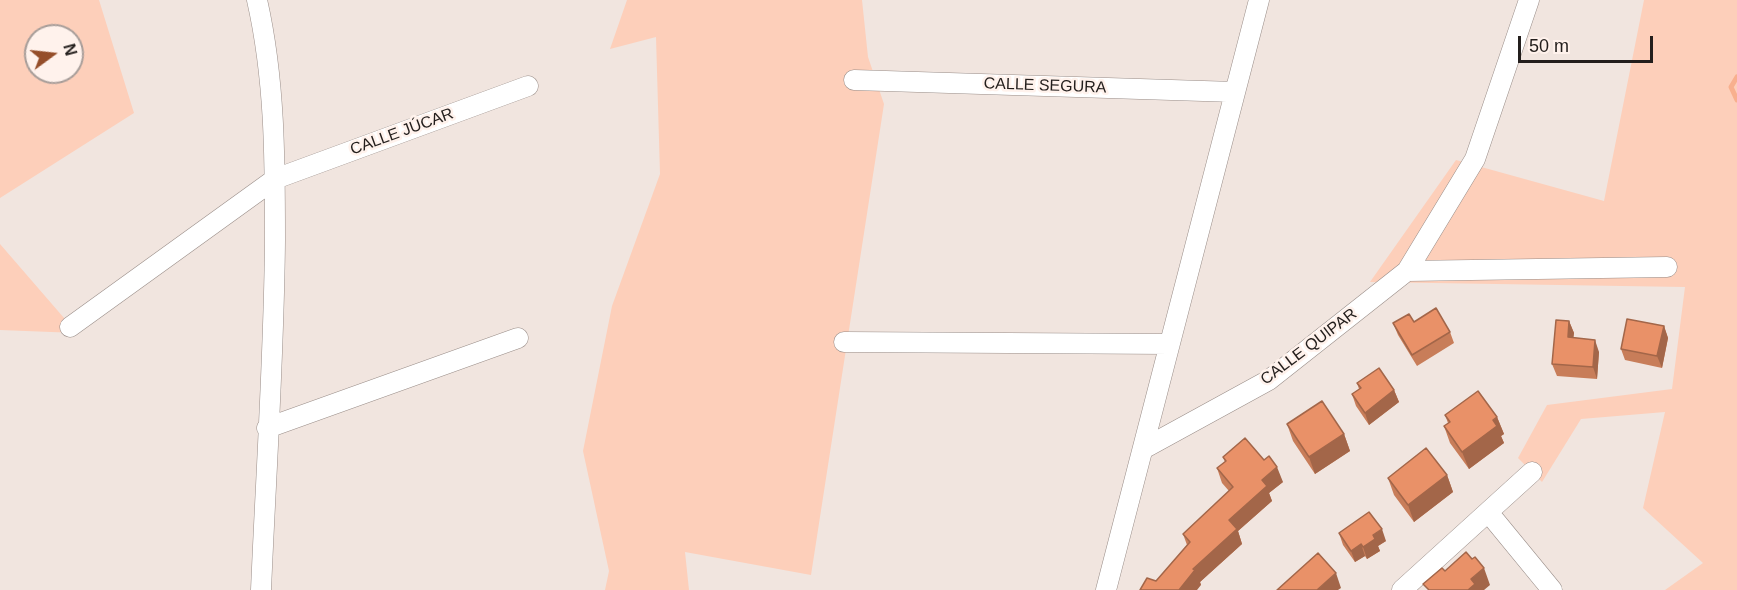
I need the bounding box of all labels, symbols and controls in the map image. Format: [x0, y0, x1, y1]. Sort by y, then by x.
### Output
north arrow [24, 24, 84, 84]
scale bar [1521, 24, 1656, 62]
text: 50 m [1529, 36, 1569, 56]
text: N [60, 42, 80, 58]
street label: CALLE SEGURA [983, 74, 1107, 98]
street label: CALLE JÚCAR [348, 104, 456, 160]
street label: CALLE QUIPAR [1257, 305, 1361, 389]

